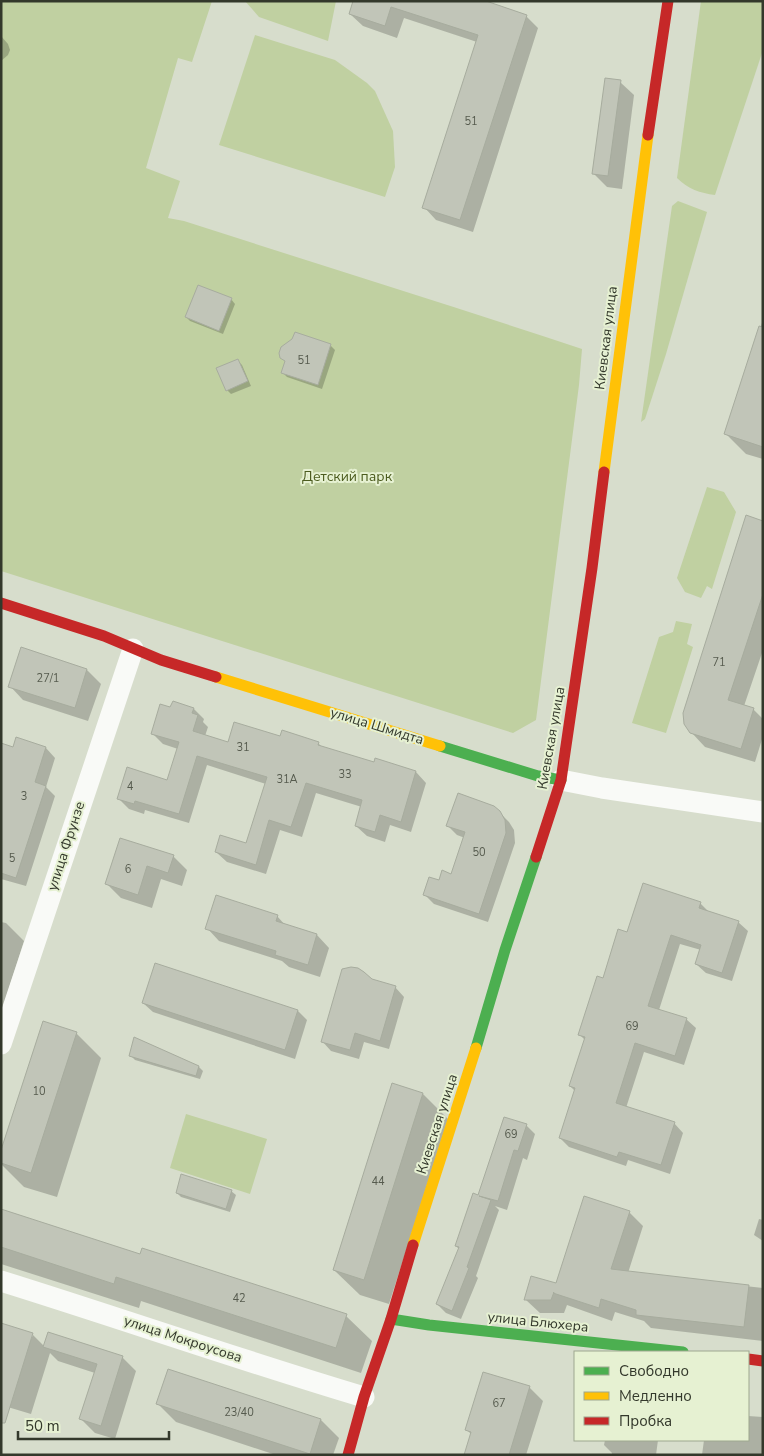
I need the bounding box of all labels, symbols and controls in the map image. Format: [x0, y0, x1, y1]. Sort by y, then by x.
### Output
house number: 51 [464, 114, 478, 129]
street label: Киевская улица [590, 285, 622, 391]
house number: 51 [297, 353, 311, 368]
park label: Детский парк [302, 467, 393, 486]
house number: 71 [712, 655, 726, 670]
house number: 27/1 [37, 671, 59, 686]
street label: Киевская улица [533, 685, 569, 791]
street label: улица Шмидта [328, 703, 426, 749]
house number: 31 [236, 740, 250, 755]
house number: 33 [338, 767, 352, 782]
house number: 31А [276, 772, 298, 787]
house number: 4 [127, 779, 134, 794]
house number: 3 [21, 789, 27, 804]
street label: улица Фрунзе [43, 799, 89, 893]
house number: 50 [472, 845, 486, 860]
house number: 5 [9, 851, 16, 866]
house number: 6 [125, 862, 132, 877]
house number: 69 [625, 1019, 639, 1034]
street label: Киевская улица [412, 1072, 462, 1176]
house number: 10 [32, 1084, 46, 1099]
house number: 69 [504, 1127, 518, 1142]
house number: 44 [371, 1174, 385, 1189]
house number: 42 [232, 1291, 246, 1306]
street label: улица Блюхера [487, 1307, 589, 1337]
street label: улица Мокроусова [122, 1311, 244, 1367]
legend [574, 1351, 749, 1441]
text: Свободно [619, 1361, 689, 1381]
text: Медленно [619, 1386, 692, 1406]
house number: 67 [492, 1396, 506, 1411]
house number: 23/40 [224, 1405, 254, 1420]
scale bar [18, 1408, 169, 1440]
text: Пробка [619, 1411, 672, 1431]
text: 50 m [25, 1416, 60, 1436]

